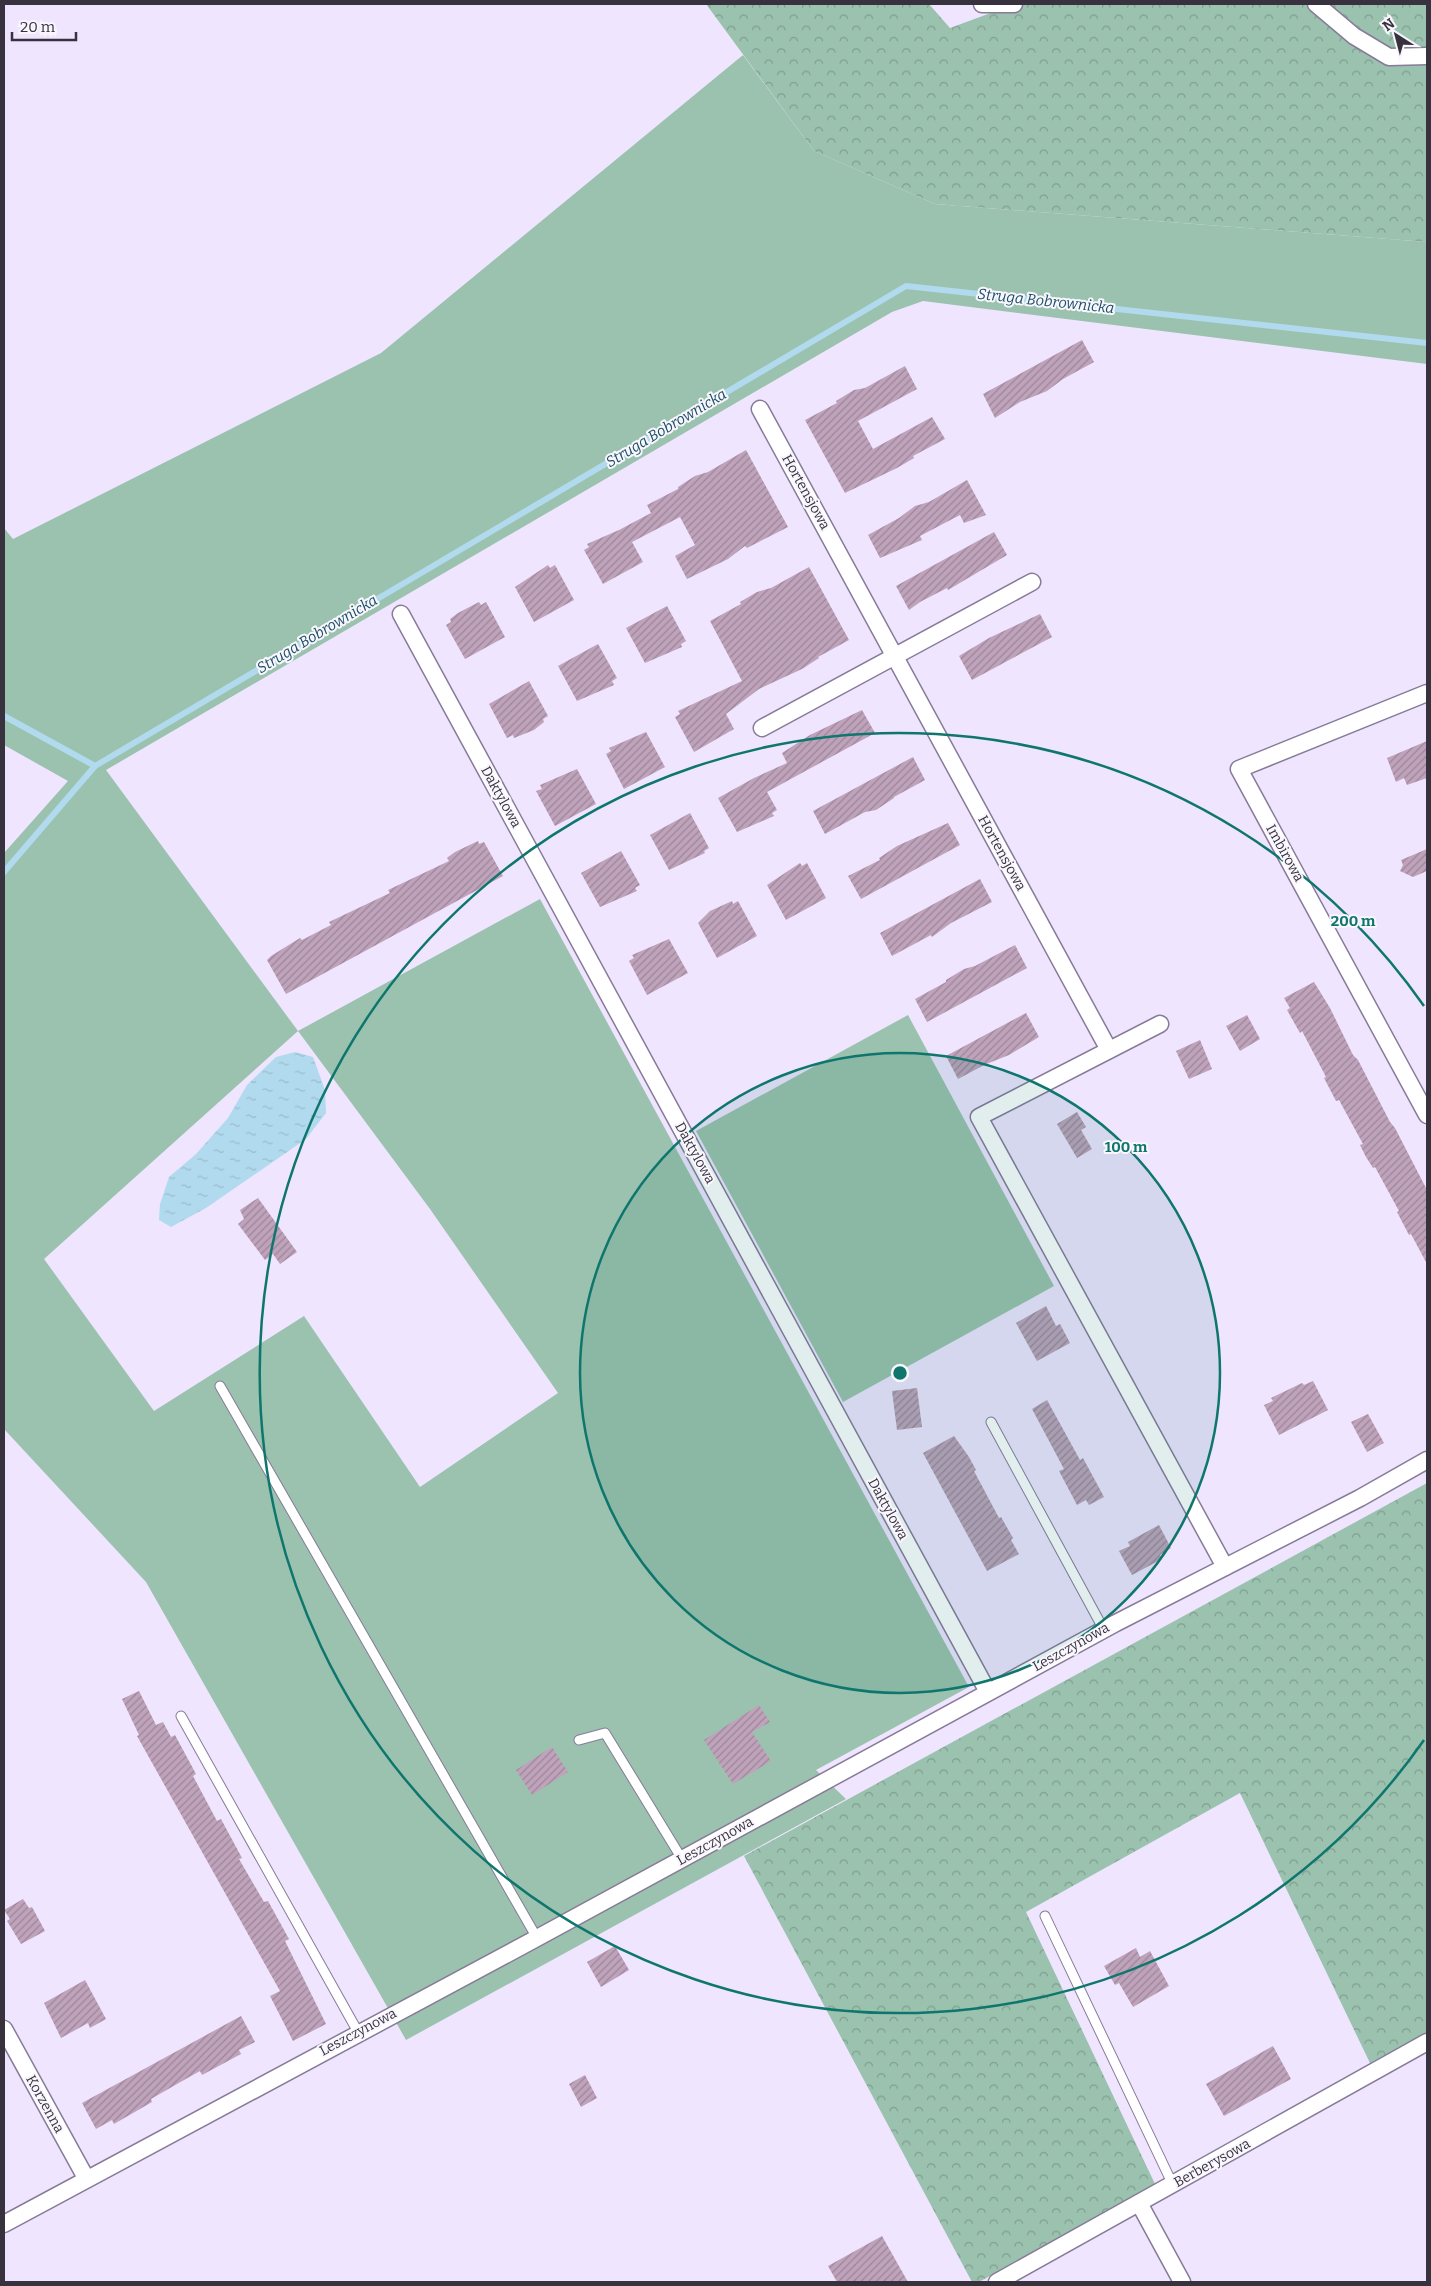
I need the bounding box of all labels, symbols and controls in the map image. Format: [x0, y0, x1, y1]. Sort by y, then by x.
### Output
scale bar [12, 10, 76, 42]
north arrow [1371, 10, 1421, 60]
text: N [1379, 15, 1398, 35]
text: 20 m [20, 18, 56, 36]
water label: Struga Bobrownicka [977, 285, 1115, 317]
water label: Struga Bobrownicka [602, 385, 730, 471]
street label: Hortensjowa [778, 451, 834, 533]
water label: Struga Bobrownicka [253, 591, 381, 677]
street label: Daktylowa [477, 763, 525, 831]
street label: Hortensjowa [974, 812, 1030, 894]
street label: Imbirowa [1262, 821, 1308, 885]
text: 200 m [1331, 912, 1376, 930]
street label: Daktylowa [671, 1119, 719, 1187]
text: 100 m [1105, 1138, 1148, 1156]
centre of rings [891, 1364, 909, 1382]
street label: Daktylowa [864, 1475, 912, 1543]
street label: Leszczynowa [1030, 1619, 1113, 1675]
street label: Leszczynowa [674, 1813, 757, 1869]
street label: Leszczynowa [317, 2004, 400, 2059]
street label: Korzenna [22, 2072, 68, 2136]
street label: Berberysowa [1171, 2135, 1253, 2191]

